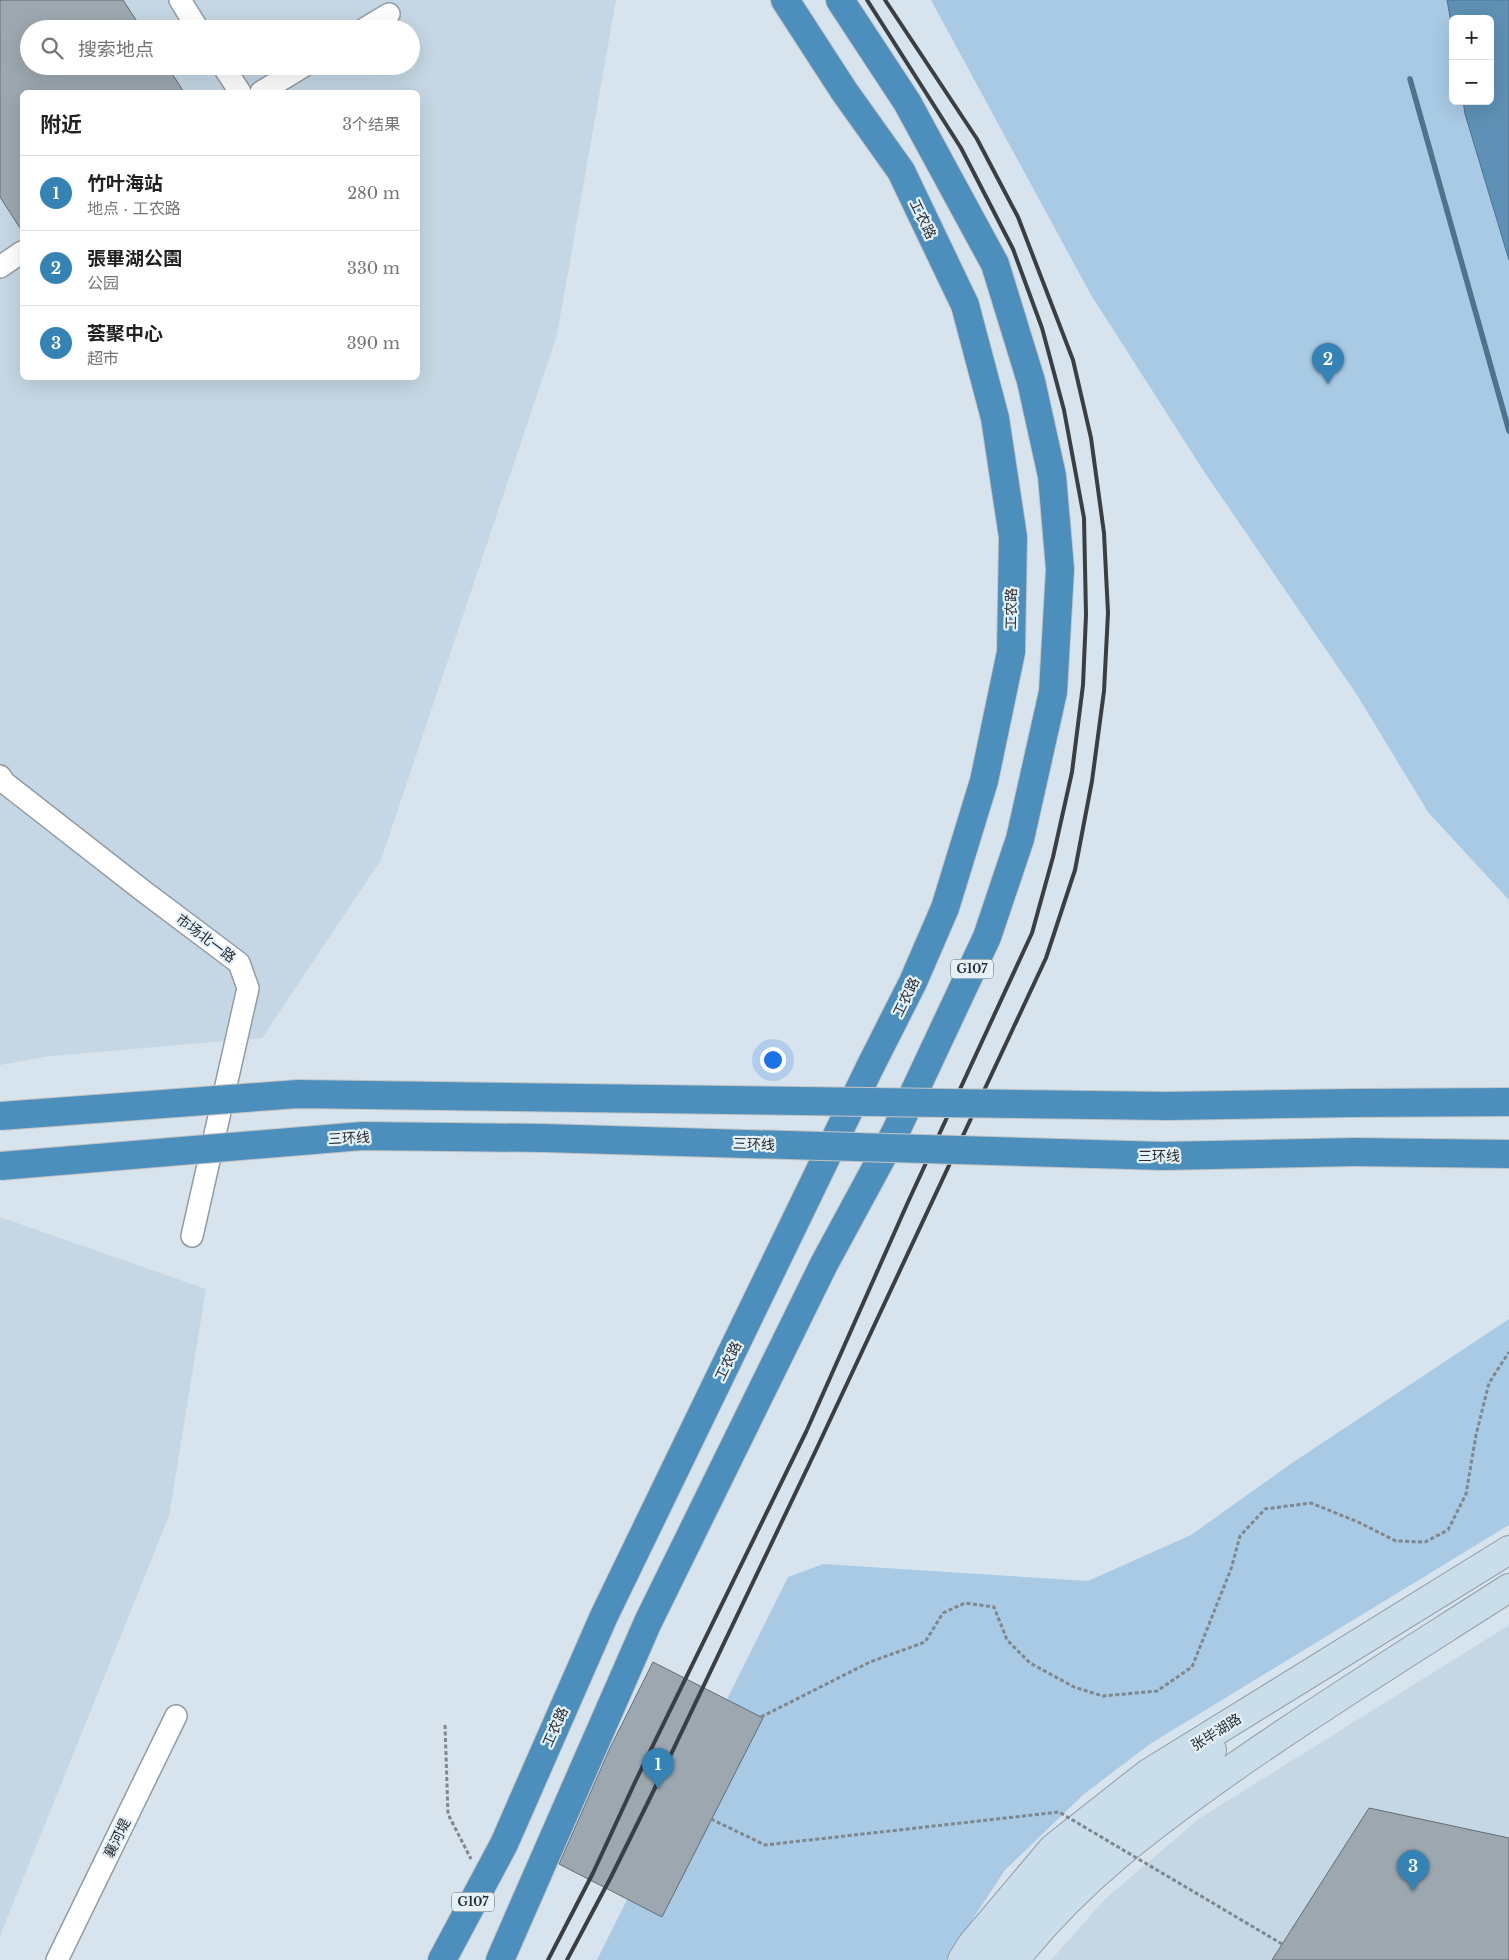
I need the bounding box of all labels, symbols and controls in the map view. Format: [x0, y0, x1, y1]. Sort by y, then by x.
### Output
map controls [1449, 15, 1494, 105]
button: + [1449, 15, 1494, 60]
search box [20, 20, 420, 75]
icon: search [38, 34, 66, 62]
text: 搜索地点 [78, 38, 154, 61]
button: − [1449, 60, 1494, 105]
text: 附近 [40, 112, 82, 138]
text: 3个结果 [342, 114, 400, 134]
text: 竹叶海站 [87, 172, 163, 195]
text: 1 [53, 183, 59, 203]
text: 280 m [347, 183, 400, 203]
street label: 工农路 [906, 196, 940, 242]
text: 地点 · 工农路 [87, 198, 181, 218]
text: 張畢湖公園 [87, 247, 182, 270]
text: 2 [51, 258, 61, 278]
text: 330 m [347, 258, 400, 278]
text: 公园 [87, 273, 119, 293]
text: 荟聚中心 [87, 322, 163, 345]
text: 3 [51, 333, 61, 353]
text: 390 m [347, 333, 400, 353]
pin: 2 [1312, 343, 1344, 384]
text: 超市 [87, 348, 119, 368]
street label: 工农路 [1002, 588, 1020, 630]
street label: 市场北一路 [173, 910, 239, 966]
road number: G107 [951, 960, 993, 979]
street label: 工农路 [889, 974, 923, 1020]
your location [760, 1047, 786, 1073]
street label: 三环线 [328, 1128, 370, 1148]
street label: 三环线 [733, 1134, 775, 1154]
street label: 三环线 [1138, 1147, 1180, 1165]
street label: 工农路 [711, 1338, 745, 1384]
street label: 工农路 [538, 1704, 572, 1750]
street label: 张毕湖路 [1187, 1710, 1245, 1754]
pin: 1 [642, 1748, 674, 1789]
street label: 襄河堤 [100, 1815, 134, 1861]
pin: 3 [1397, 1850, 1429, 1891]
road number: G107 [452, 1892, 494, 1911]

